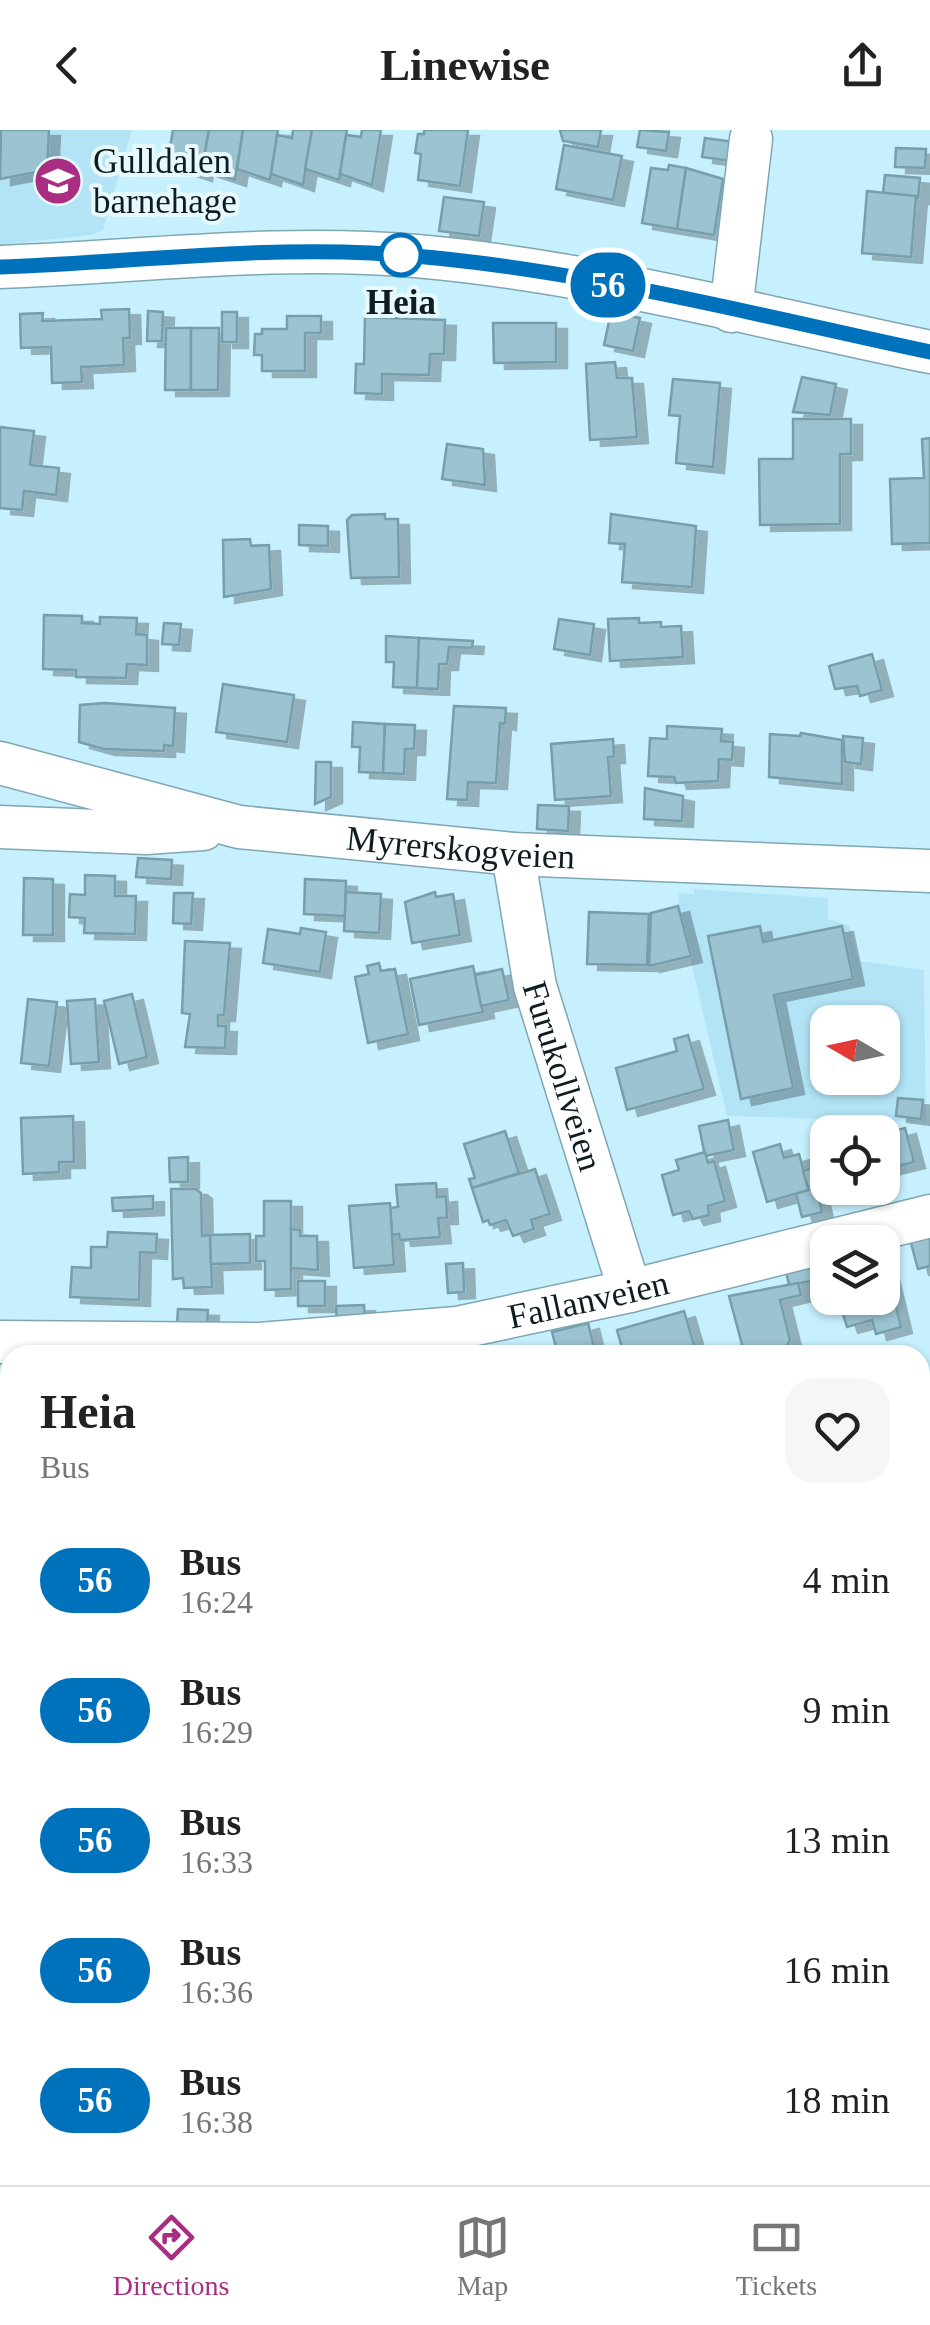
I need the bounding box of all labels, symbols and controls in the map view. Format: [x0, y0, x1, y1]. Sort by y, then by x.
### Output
icon: back [40, 38, 95, 93]
icon: share [835, 38, 890, 93]
text: Linewise [380, 40, 550, 90]
place label: Gulldalen barnehage [93, 142, 237, 221]
school or university icon: Gulldalen barnehage [32, 155, 84, 207]
marker: Heia [380, 234, 422, 276]
line badge: 56 [563, 252, 653, 318]
text: 56 [591, 266, 626, 305]
place label: Heia [366, 283, 436, 322]
street label: Myrerskogveien [344, 818, 576, 876]
street label: Furukollveien [515, 976, 611, 1175]
north arrow [810, 1005, 900, 1095]
map controls [810, 1005, 900, 1315]
button: locate [810, 1115, 900, 1205]
button: layers [810, 1225, 900, 1315]
street label: Fallanveien [504, 1263, 673, 1336]
button: heart [785, 1378, 890, 1483]
text: Heia [40, 1385, 136, 1438]
text: Bus [40, 1449, 90, 1485]
text: Bus [180, 1541, 241, 1583]
text: 4 min [802, 1559, 890, 1601]
text: 56 [78, 1561, 113, 1600]
text: 16:24 [180, 1584, 253, 1620]
text: Bus [180, 1671, 241, 1713]
text: 9 min [802, 1689, 890, 1731]
text: 56 [78, 1691, 113, 1730]
text: 16:29 [180, 1714, 253, 1750]
text: Bus [180, 1801, 241, 1843]
text: 13 min [783, 1819, 890, 1861]
text: 56 [78, 1821, 113, 1860]
text: 16:33 [180, 1844, 253, 1880]
text: Bus [180, 1931, 241, 1973]
text: 16 min [783, 1949, 890, 1991]
text: 56 [78, 1951, 113, 1990]
text: 16:36 [180, 1974, 253, 2010]
text: Bus [180, 2061, 241, 2103]
text: 18 min [783, 2079, 890, 2121]
text: 56 [78, 2081, 113, 2120]
text: 16:38 [180, 2104, 253, 2140]
tab: Directions [113, 2210, 229, 2302]
tab: Map [455, 2210, 510, 2302]
tab: Tickets [736, 2210, 817, 2302]

